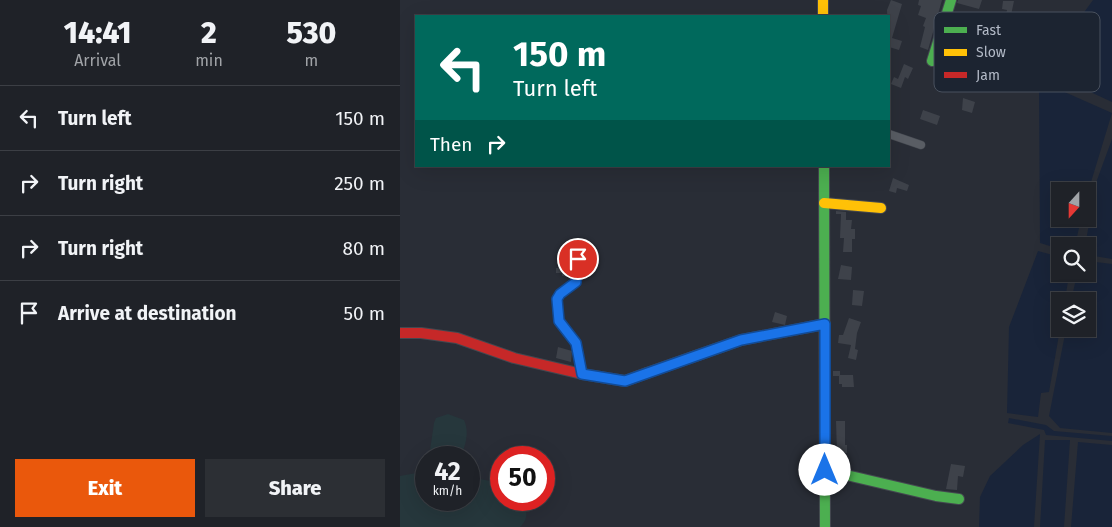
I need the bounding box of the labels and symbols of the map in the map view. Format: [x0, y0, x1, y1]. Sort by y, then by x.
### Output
legend [934, 12, 1100, 92]
text: Fast [976, 22, 1002, 39]
text: Slow [976, 44, 1006, 61]
text: Jam [976, 67, 1000, 84]
north arrow [1051, 182, 1096, 228]
pin [557, 238, 599, 280]
position arrow [798, 443, 850, 495]
speed limit sign: 50 [490, 446, 555, 511]

